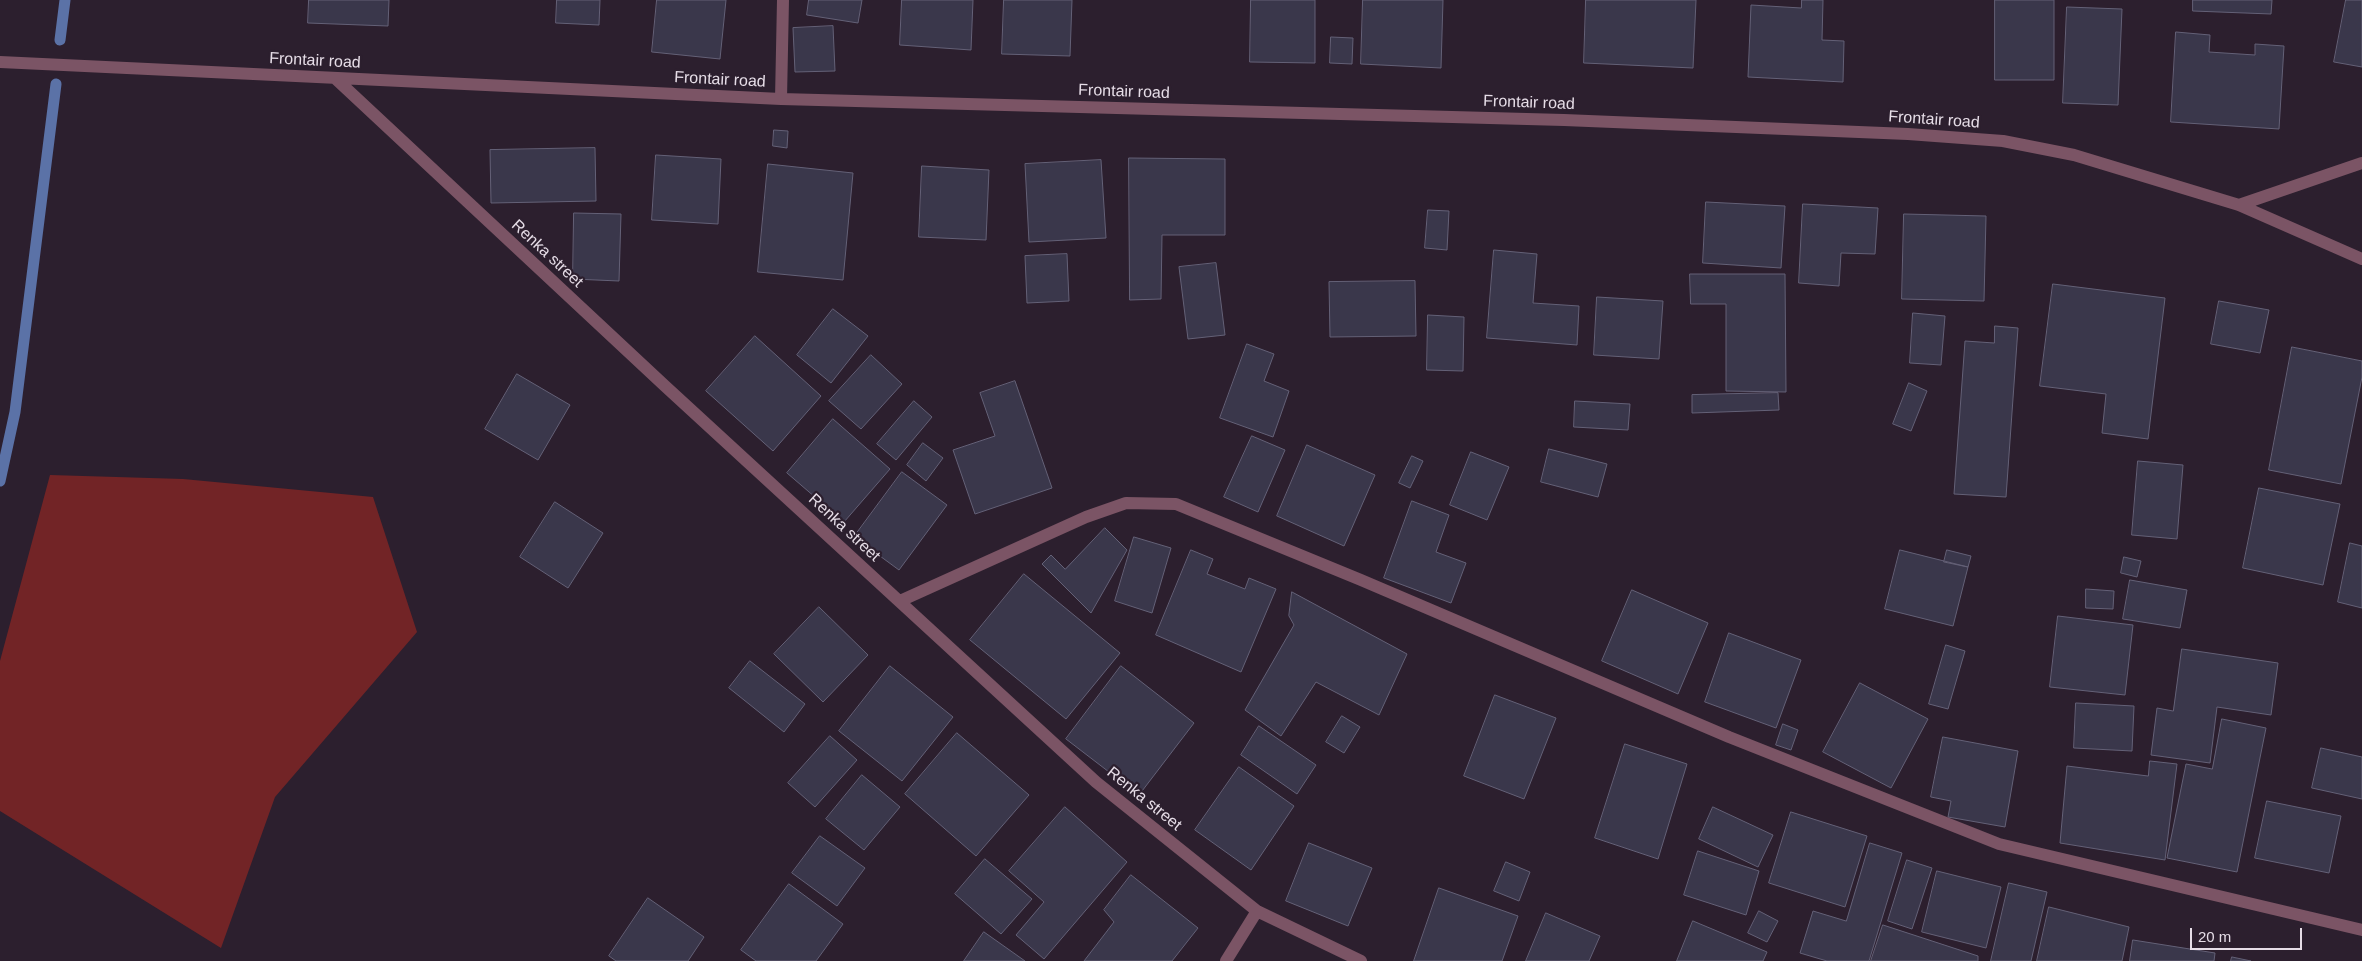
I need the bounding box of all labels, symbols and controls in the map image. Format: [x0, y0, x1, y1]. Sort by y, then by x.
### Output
street label: Frontair road [269, 49, 361, 73]
street label: Frontair road [674, 68, 766, 92]
street label: Frontair road [1078, 81, 1170, 103]
street label: Frontair road [1483, 92, 1575, 114]
street label: Frontair road [1888, 107, 1980, 133]
street label: Renka street [507, 216, 587, 292]
street label: Renka street [804, 490, 884, 566]
street label: Renka street [1103, 763, 1185, 835]
scale bar [2192, 918, 2304, 950]
text: 20 m [2198, 928, 2231, 945]

